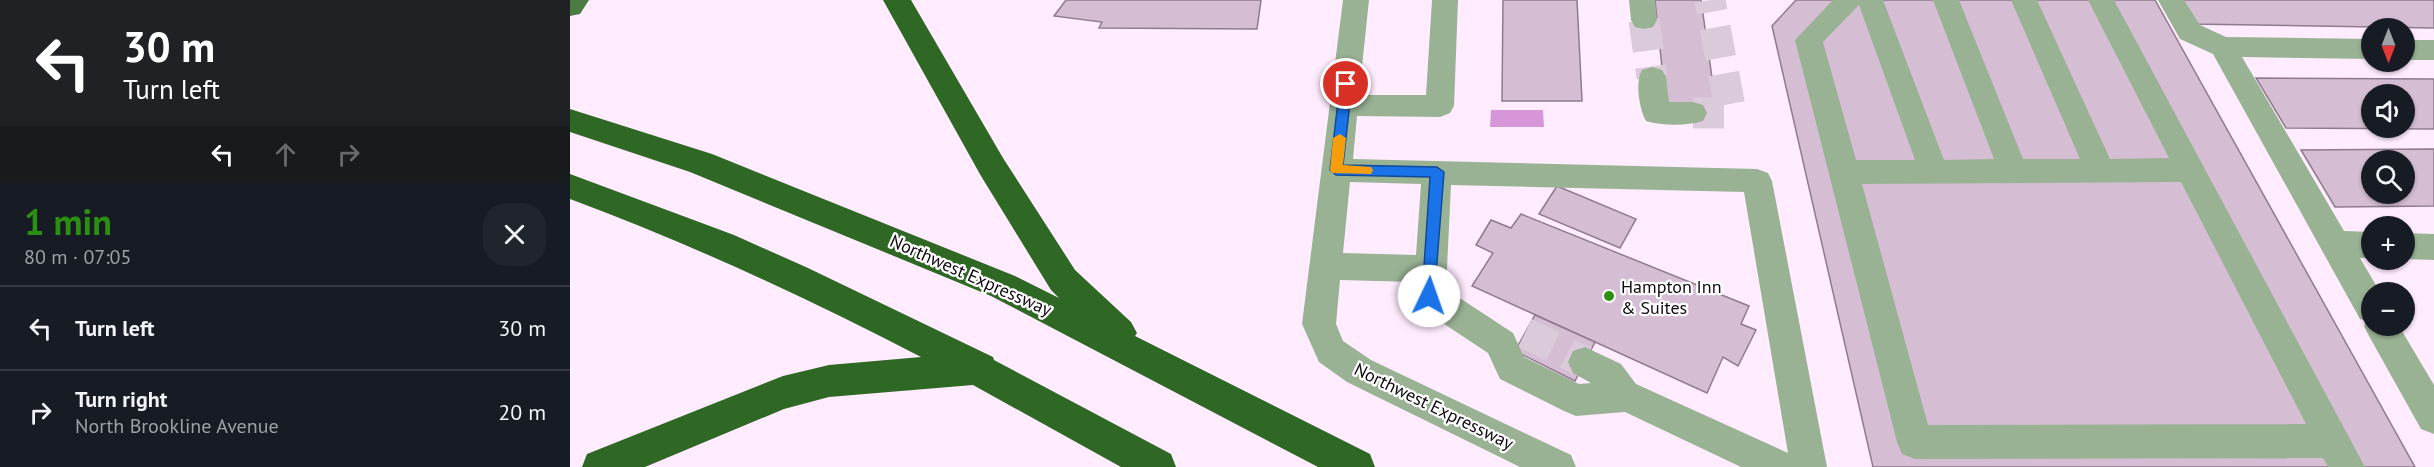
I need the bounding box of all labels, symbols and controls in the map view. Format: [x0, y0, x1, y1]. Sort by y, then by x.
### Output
north arrow [2361, 18, 2415, 72]
map controls [2361, 18, 2415, 336]
text: 30 m [123, 19, 215, 74]
icon: left [24, 24, 102, 102]
pin [1320, 58, 1371, 109]
icon: arrive [1329, 67, 1362, 100]
text: Turn left [123, 72, 220, 106]
button: sound [2361, 84, 2415, 138]
icon: left [206, 138, 239, 171]
icon: ahead [269, 138, 302, 171]
icon: right [332, 138, 365, 171]
button: search [2361, 150, 2415, 204]
text: 1 min [24, 198, 112, 245]
button: close [483, 203, 546, 266]
button: + [2361, 216, 2415, 270]
street label: Northwest Expressway [887, 229, 1056, 321]
text: 80 m · 07:05 [24, 244, 131, 270]
position arrow [1397, 264, 1461, 328]
place label: Hampton Inn & Suites [1621, 275, 1722, 319]
button: − [2361, 282, 2415, 336]
marker: Hampton Inn & Suites [1602, 289, 1616, 303]
icon: left [24, 312, 57, 345]
text: Turn left [75, 314, 155, 342]
text: 30 m [498, 314, 546, 342]
street label: Northwest Expressway [1350, 357, 1518, 455]
text: Turn right [75, 385, 167, 413]
icon: right [24, 396, 57, 429]
text: 20 m [498, 398, 546, 426]
text: North Brookline Avenue [75, 413, 279, 439]

